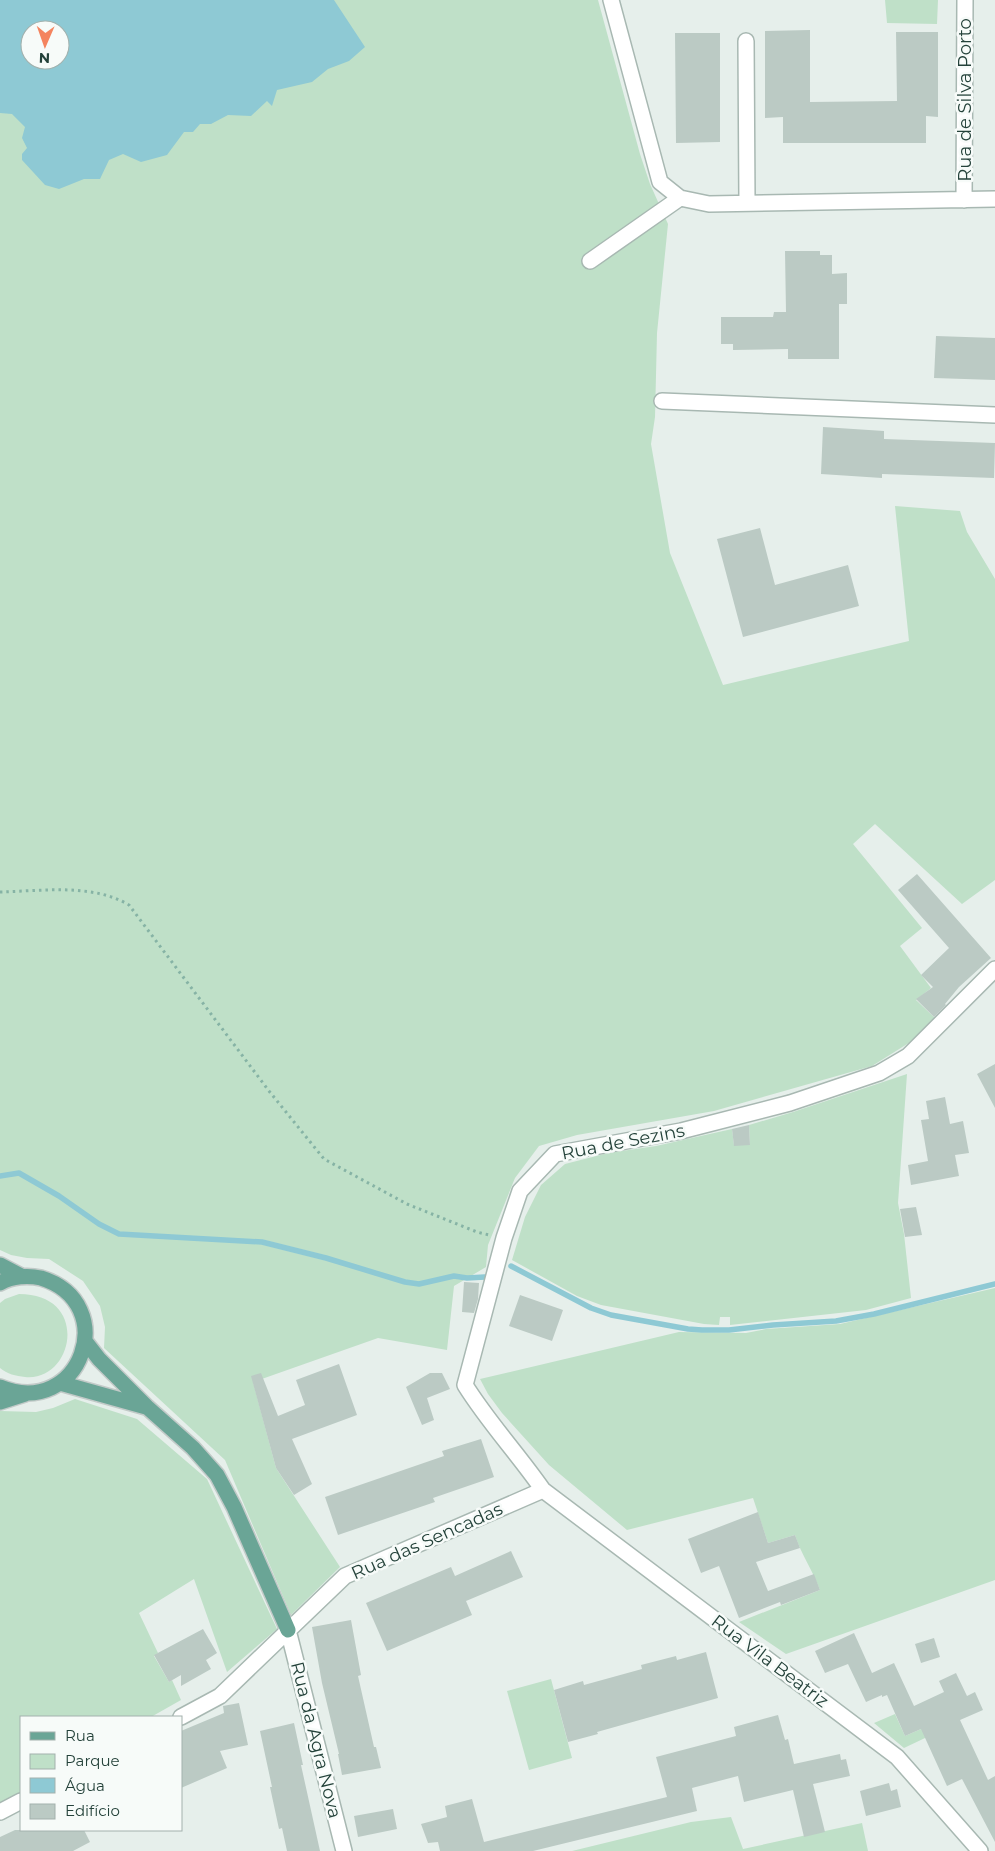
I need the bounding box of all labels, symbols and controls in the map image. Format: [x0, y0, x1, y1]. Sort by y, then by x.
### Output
street label: Rua de Silva Porto [954, 18, 976, 182]
north arrow [20, 20, 70, 70]
text: N [39, 49, 51, 67]
street label: Rua de Sezins [560, 1119, 687, 1165]
street label: Rua das Sencadas [348, 1498, 506, 1584]
street label: Rua Vila Beatriz [707, 1610, 833, 1712]
street label: Rua da Agra Nova [286, 1659, 346, 1821]
legend [20, 1716, 182, 1831]
text: Rua [65, 1726, 95, 1745]
text: Parque [65, 1751, 120, 1770]
text: Água [65, 1776, 105, 1795]
text: Edifício [65, 1801, 120, 1820]

